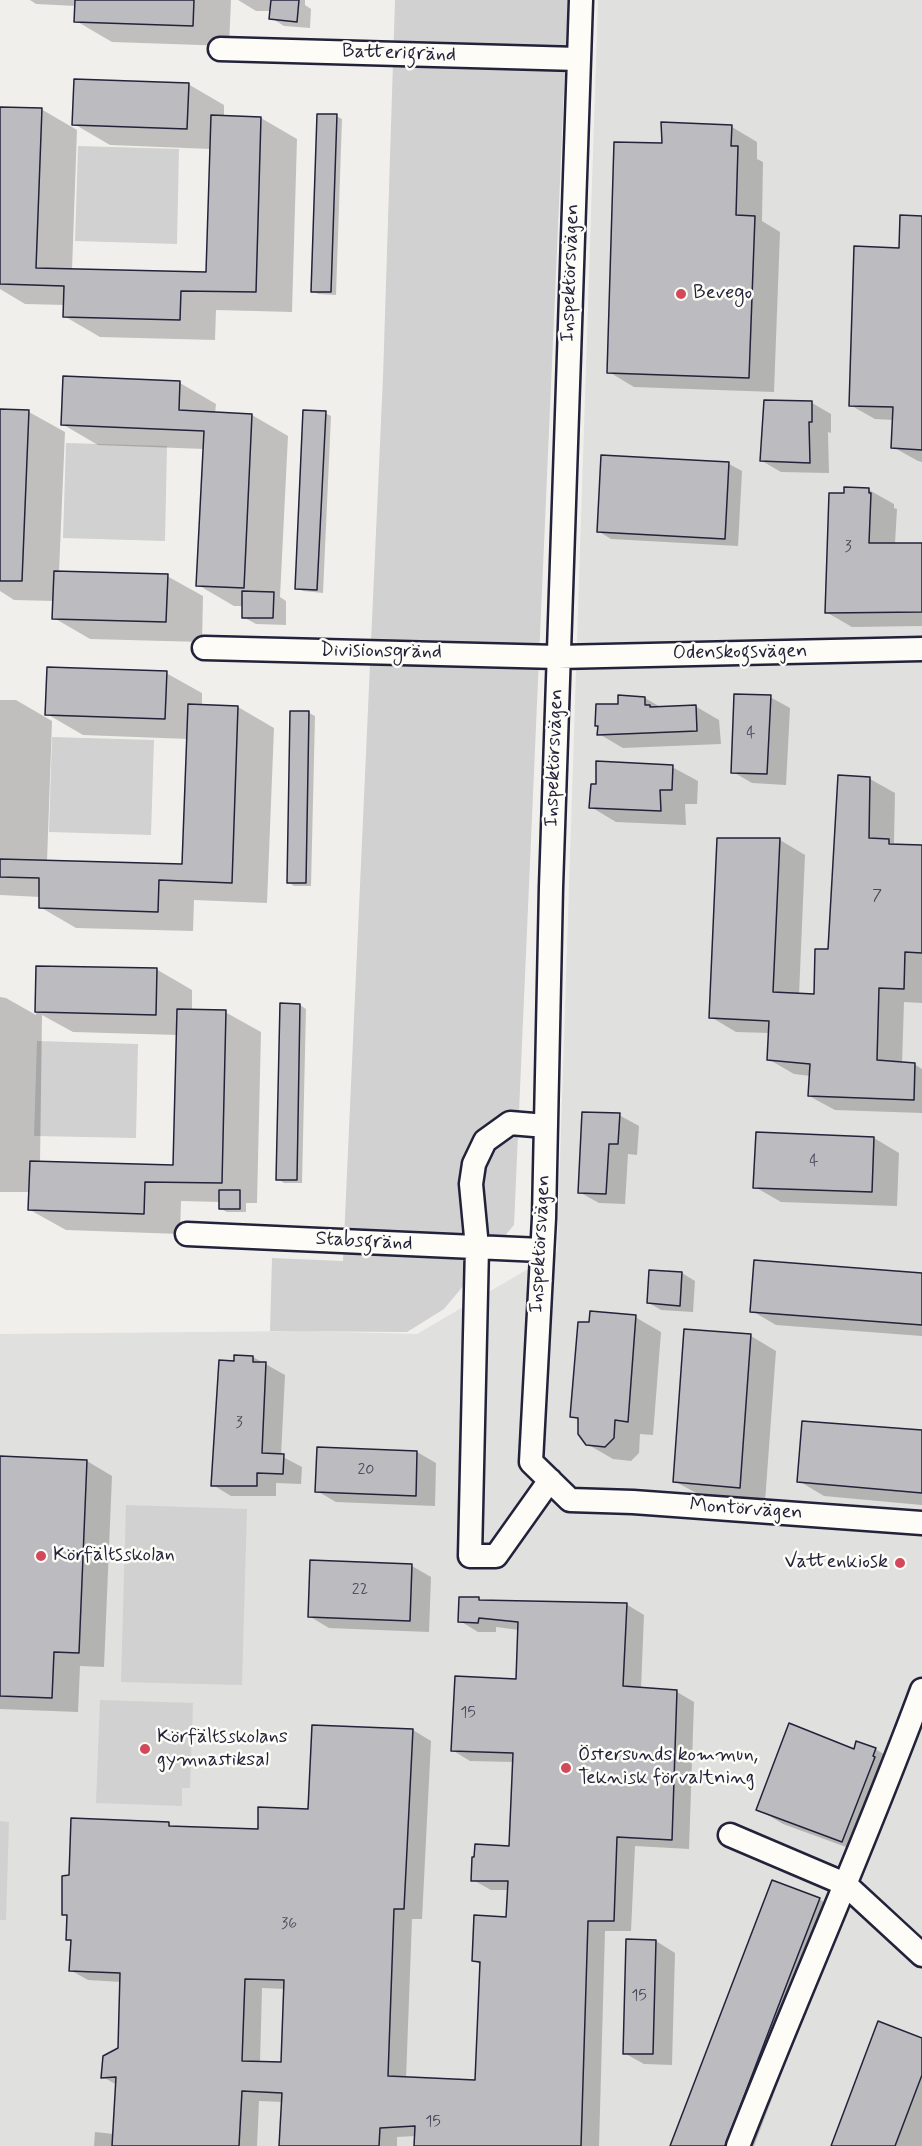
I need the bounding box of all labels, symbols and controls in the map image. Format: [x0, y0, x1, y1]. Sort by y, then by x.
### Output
street label: Batterigränd [342, 40, 456, 68]
street label: Inspektörsvägen [557, 203, 585, 343]
place label: Bevego [693, 282, 752, 306]
marker: Bevego [674, 287, 688, 301]
house number: 3 [844, 538, 852, 558]
street label: Divisionsgränd [320, 639, 442, 665]
street label: Odenskogsvägen [672, 640, 808, 666]
street label: Inspektörsvägen [541, 688, 569, 828]
house number: 4 [746, 724, 756, 744]
house number: 7 [872, 887, 882, 907]
house number: 4 [809, 1152, 819, 1172]
street label: Inspektörsvägen [525, 1174, 557, 1314]
street label: Stabsgränd [315, 1227, 413, 1257]
house number: 3 [235, 1414, 243, 1434]
house number: 20 [358, 1461, 374, 1481]
street label: Montörvägen [689, 1494, 803, 1526]
place label: Körfältsskolan [53, 1544, 175, 1568]
marker: Körfältsskolan [34, 1549, 48, 1563]
place label: Vattenkiosk [784, 1551, 888, 1575]
marker: Vattenkiosk [893, 1556, 907, 1570]
house number: 22 [352, 1581, 368, 1601]
house number: 15 [460, 1704, 476, 1724]
place label: Körfältsskolans gymnastiksal [157, 1726, 288, 1773]
marker: Körfältsskolans gymnastiksal [138, 1742, 152, 1756]
place label: Östersunds kommun, Teknisk förvaltning [578, 1744, 758, 1791]
marker: Östersunds kommun, Teknisk förvaltning [559, 1761, 573, 1775]
house number: 36 [281, 1915, 297, 1935]
house number: 15 [631, 1987, 647, 2007]
house number: 15 [425, 2113, 441, 2133]

